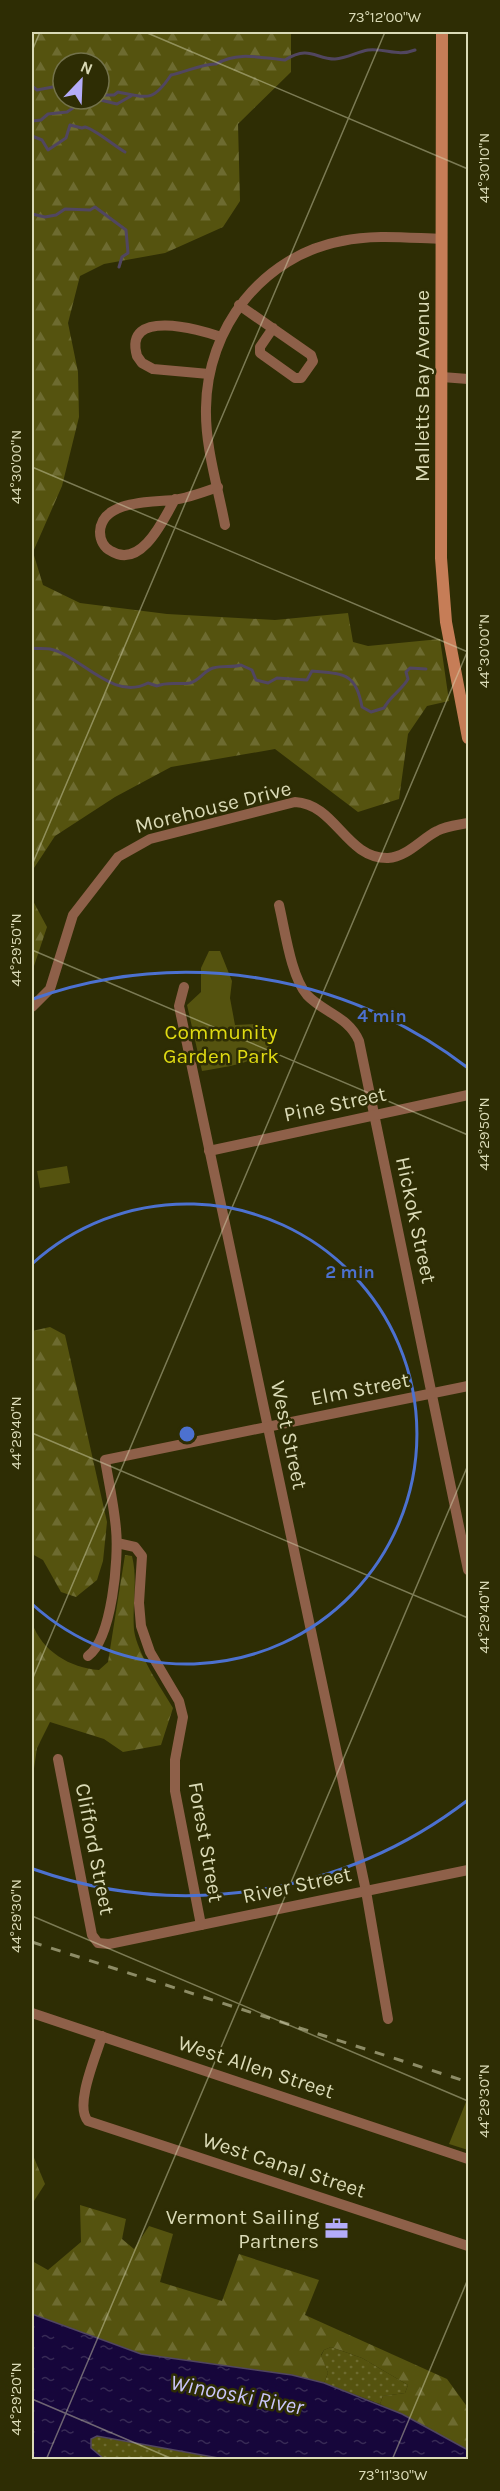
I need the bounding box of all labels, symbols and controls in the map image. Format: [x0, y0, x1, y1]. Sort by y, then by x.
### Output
text: 73°12'00"W [349, 8, 422, 26]
north arrow [51, 51, 111, 111]
text: N [78, 57, 96, 79]
text: 44°30'10"N [475, 133, 493, 203]
street label: Malletts Bay Avenue [410, 290, 434, 482]
text: 44°30'00"N [7, 430, 25, 504]
text: 44°30'00"N [475, 614, 493, 688]
street label: Morehouse Drive [132, 776, 294, 838]
text: 44°29'50"N [7, 913, 25, 987]
text: 4 min [357, 1005, 407, 1027]
park label: Community Garden Park [163, 1020, 279, 1068]
street label: Pine Street [282, 1081, 388, 1127]
text: 44°29'50"N [475, 1097, 493, 1171]
street label: Hickok Street [391, 1154, 441, 1286]
text: 2 min [325, 1261, 375, 1283]
street label: Elm Street [309, 1368, 411, 1410]
street label: West Street [266, 1378, 312, 1492]
text: 44°29'40"N [7, 1396, 25, 1470]
centre of rings [177, 1424, 197, 1444]
text: 44°29'40"N [475, 1580, 493, 1654]
street label: Forest Street [184, 1780, 228, 1904]
street label: Clifford Street [70, 1781, 120, 1917]
street label: River Street [240, 1862, 354, 1908]
text: 44°29'30"N [7, 1879, 25, 1953]
street label: West Allen Street [175, 2030, 337, 2104]
text: 44°29'30"N [475, 2064, 493, 2138]
street label: West Canal Street [199, 2127, 369, 2203]
place label: Vermont Sailing Partners [166, 2205, 319, 2253]
office icon: Vermont Sailing Partners [324, 2216, 350, 2242]
text: 44°29'20"N [7, 2362, 25, 2436]
water label: Winooski River [168, 2369, 307, 2421]
text: 73°11'30"W [359, 2466, 428, 2484]

